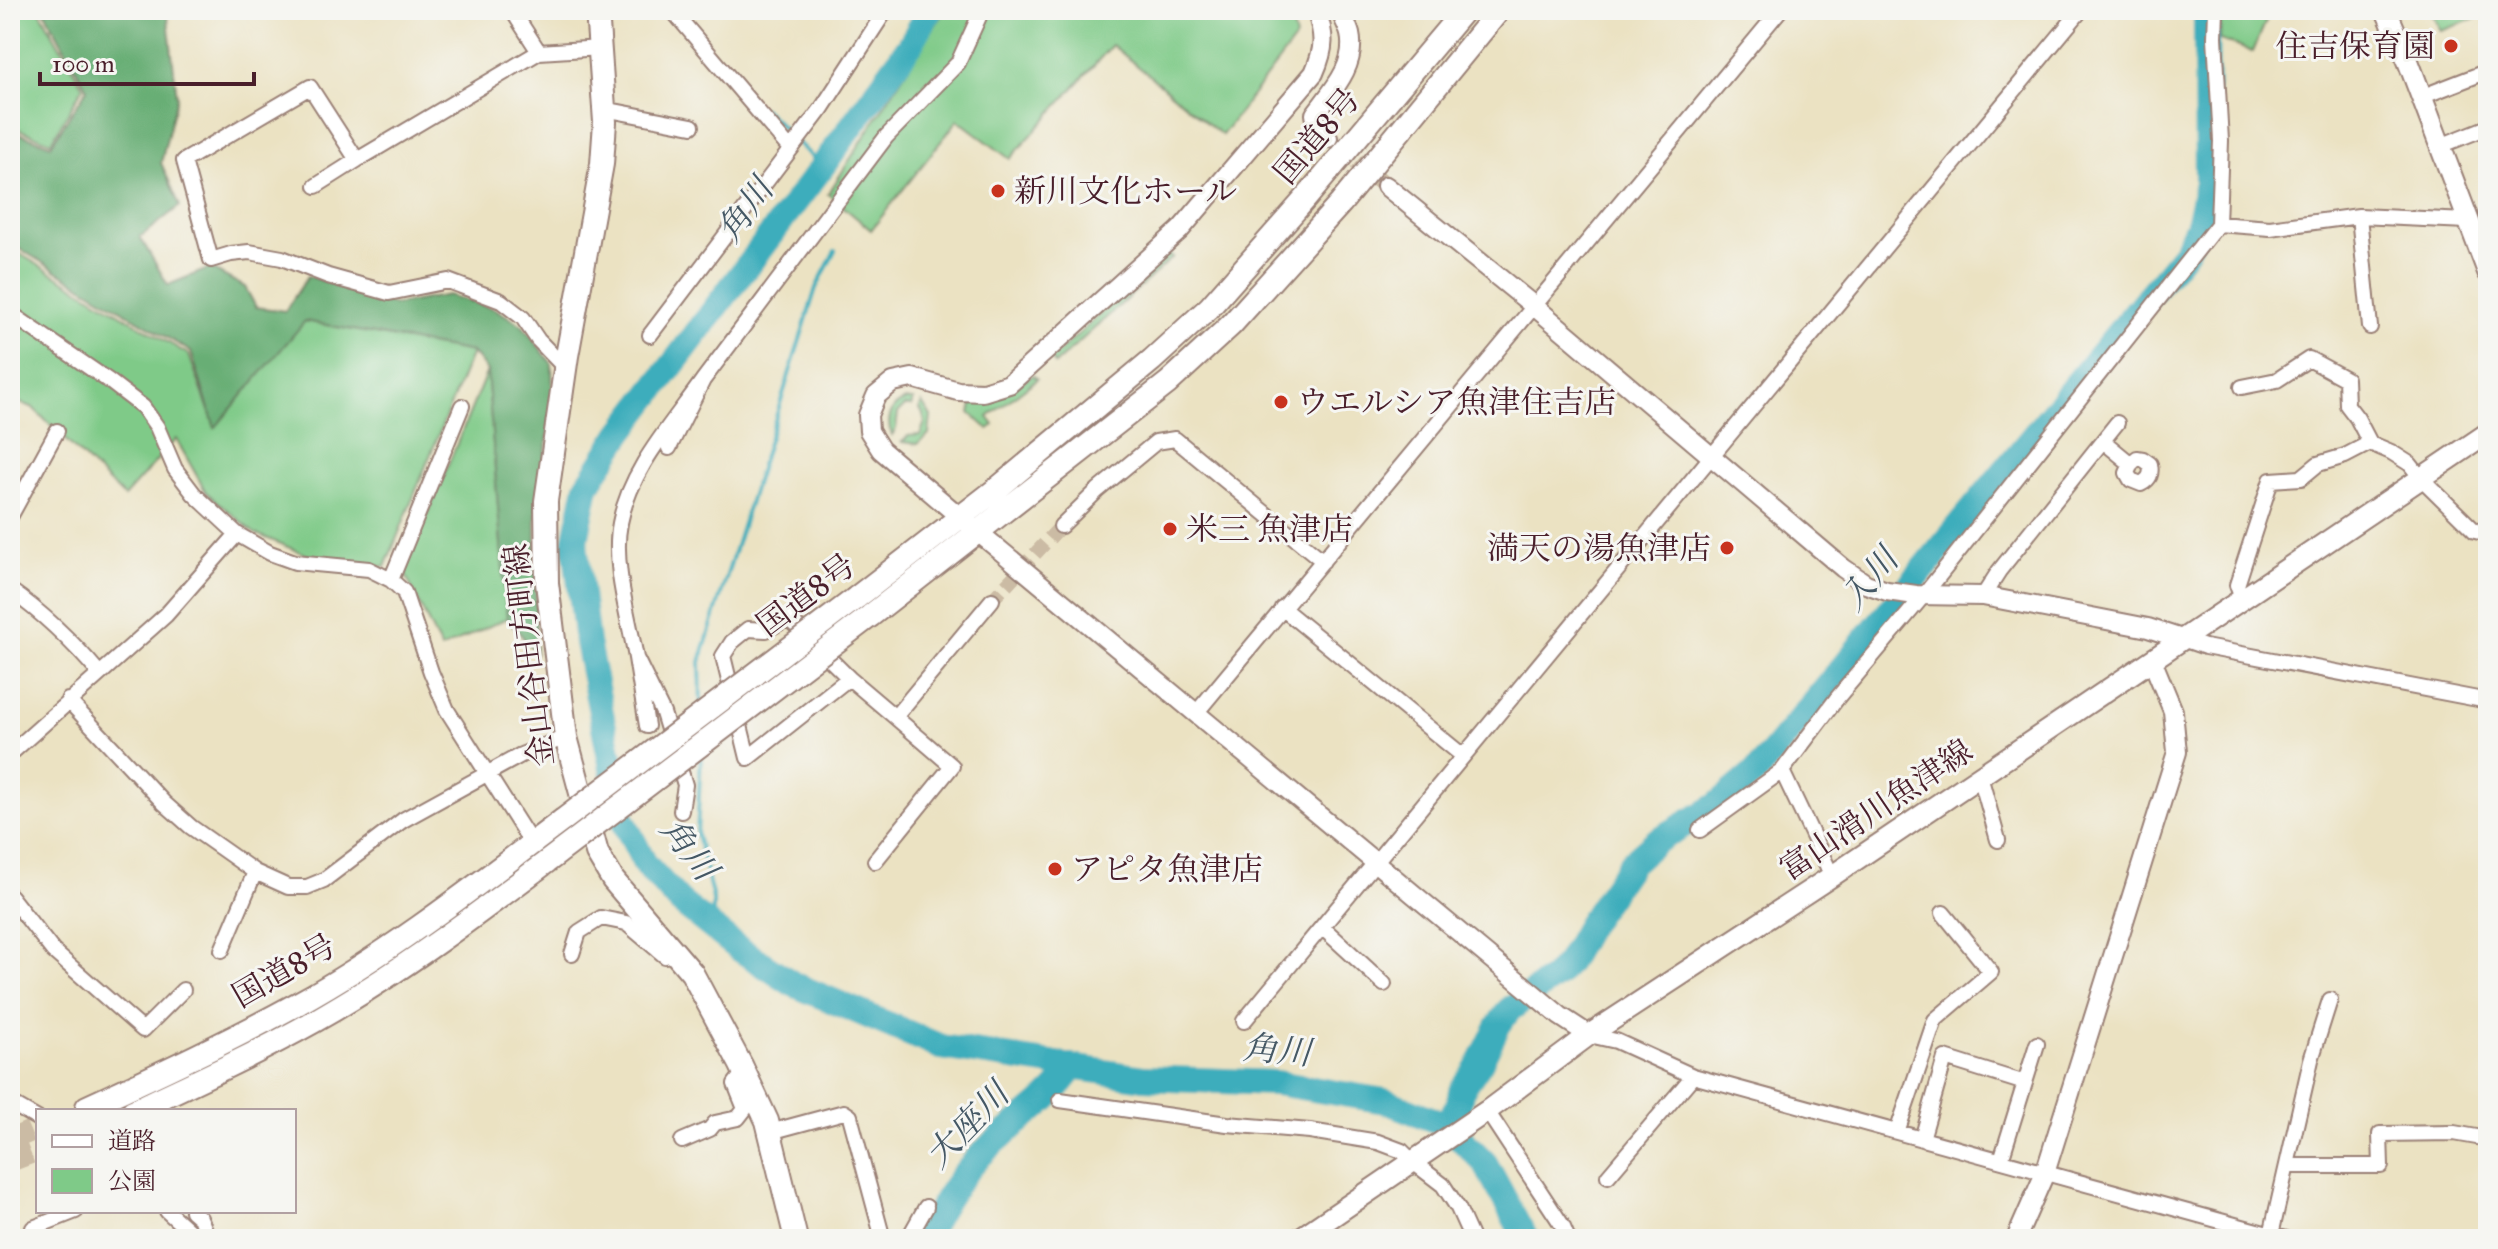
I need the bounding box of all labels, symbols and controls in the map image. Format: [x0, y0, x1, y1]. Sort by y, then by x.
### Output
place label: 住吉保育園 [2275, 27, 2435, 66]
scale bar [40, 36, 254, 86]
marker: 住吉保育園 [2442, 37, 2460, 55]
text: 100 m [52, 49, 115, 79]
street label: 国道8号 [1266, 80, 1368, 192]
water label: 角川 [708, 167, 784, 250]
place label: 新川文化ホール [1014, 172, 1237, 211]
marker: 新川文化ホール [989, 182, 1007, 200]
place label: ウエルシア魚津住吉店 [1297, 383, 1616, 422]
marker: ウエルシア魚津住吉店 [1272, 393, 1290, 411]
place label: 米三 魚津店 [1186, 510, 1353, 549]
marker: 米三 魚津店 [1161, 520, 1179, 538]
place label: 満天の湯魚津店 [1487, 529, 1711, 568]
water label: 入川 [1831, 537, 1909, 618]
marker: 満天の湯魚津店 [1718, 539, 1736, 557]
street label: 金山谷田方町線 [496, 541, 562, 769]
street label: 国道8号 [749, 545, 863, 645]
street label: 富山滑川魚津線 [1772, 731, 1980, 889]
water label: 角川 [652, 810, 729, 892]
place label: アピタ魚津店 [1071, 850, 1263, 889]
marker: アピタ魚津店 [1046, 860, 1064, 878]
street label: 国道8号 [225, 926, 343, 1016]
water label: 角川 [1241, 1027, 1317, 1074]
water label: 大座川 [917, 1071, 1020, 1176]
legend [36, 1109, 296, 1213]
text: 道路 [108, 1126, 156, 1156]
text: 公園 [108, 1166, 156, 1196]

